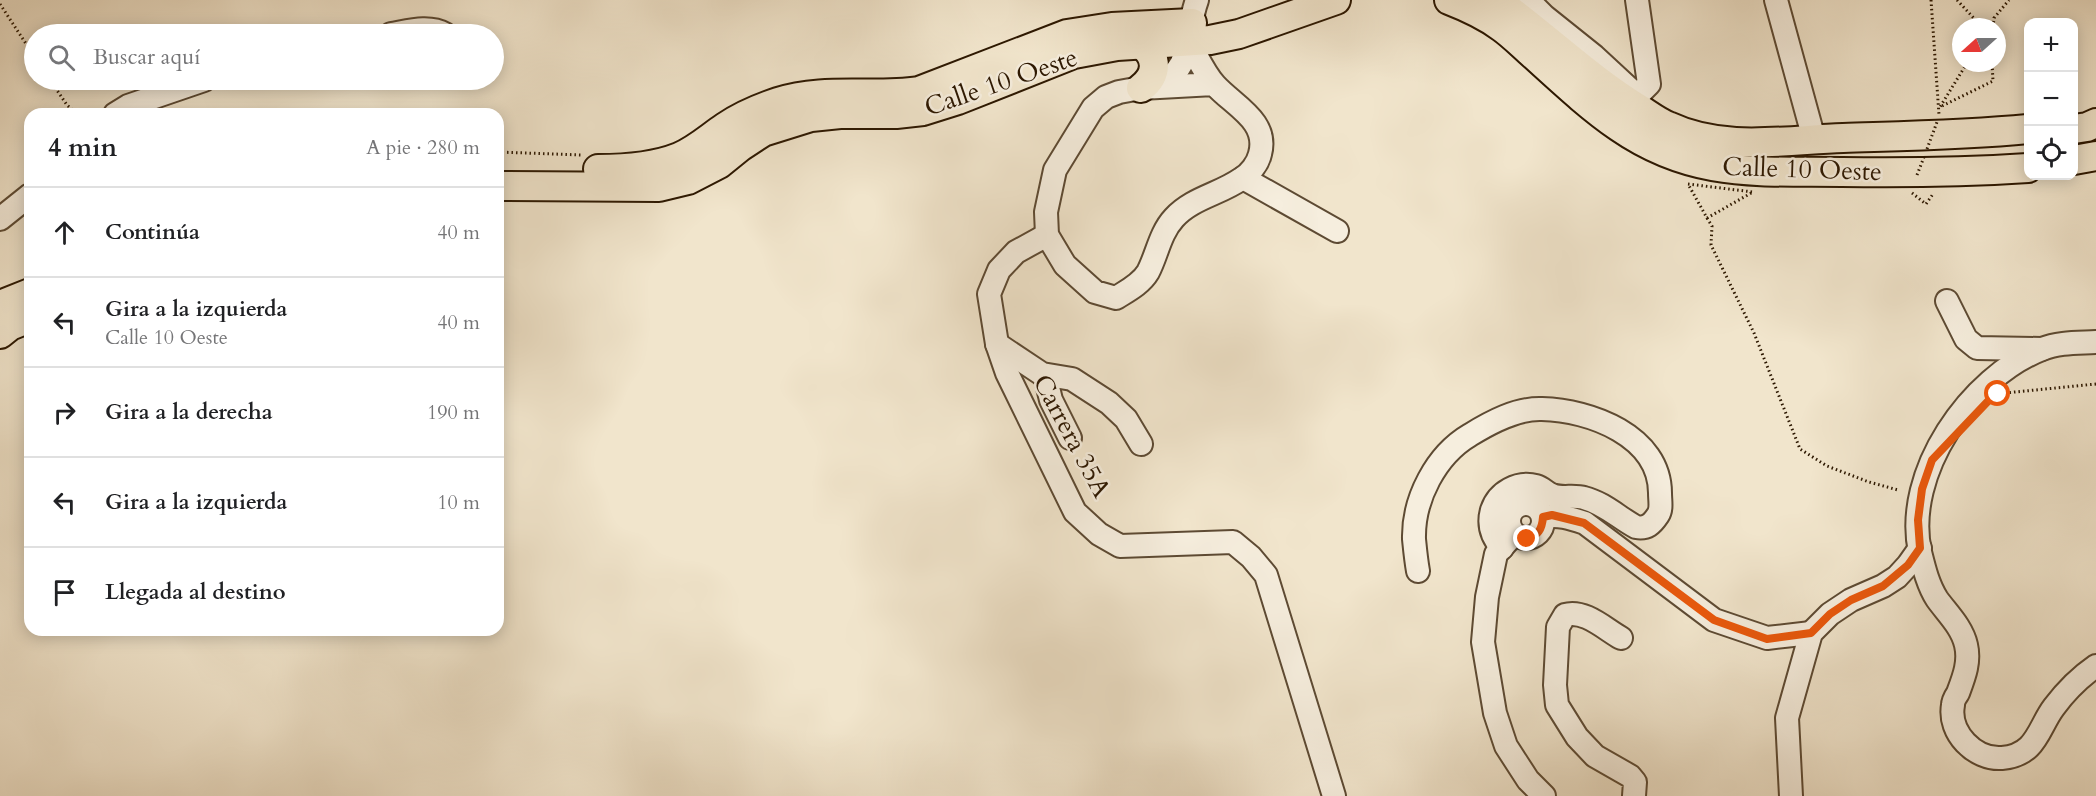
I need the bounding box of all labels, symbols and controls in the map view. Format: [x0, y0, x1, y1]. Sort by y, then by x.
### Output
north arrow [1952, 18, 2006, 72]
map controls [2024, 18, 2078, 180]
button: + [2024, 18, 2078, 72]
search box [24, 24, 504, 90]
street label: Calle 10 Oeste [920, 39, 1082, 125]
icon: search [45, 41, 78, 74]
text: Buscar aquí [93, 42, 200, 72]
button: − [2024, 72, 2078, 126]
button: locate [2024, 126, 2078, 180]
text: 4 min [48, 130, 117, 165]
text: A pie · 280 m [366, 134, 480, 161]
street label: Calle 10 Oeste [1722, 149, 1882, 189]
icon: ahead [48, 216, 81, 249]
text: Continúa [105, 217, 200, 247]
text: 40 m [437, 219, 480, 246]
text: Gira a la izquierda [105, 294, 288, 324]
icon: left [48, 306, 81, 339]
text: 40 m [437, 309, 480, 336]
text: Calle 10 Oeste [105, 324, 228, 351]
street label: Carrera 35A [1025, 368, 1119, 504]
route start [1984, 380, 2010, 406]
icon: right [48, 396, 81, 429]
text: Gira a la derecha [105, 397, 273, 427]
text: 190 m [427, 399, 480, 426]
icon: left [48, 486, 81, 519]
text: Gira a la izquierda [105, 487, 288, 517]
text: 10 m [437, 489, 480, 516]
route end [1513, 525, 1539, 551]
icon: arrive [48, 576, 81, 609]
text: Llegada al destino [105, 577, 286, 607]

